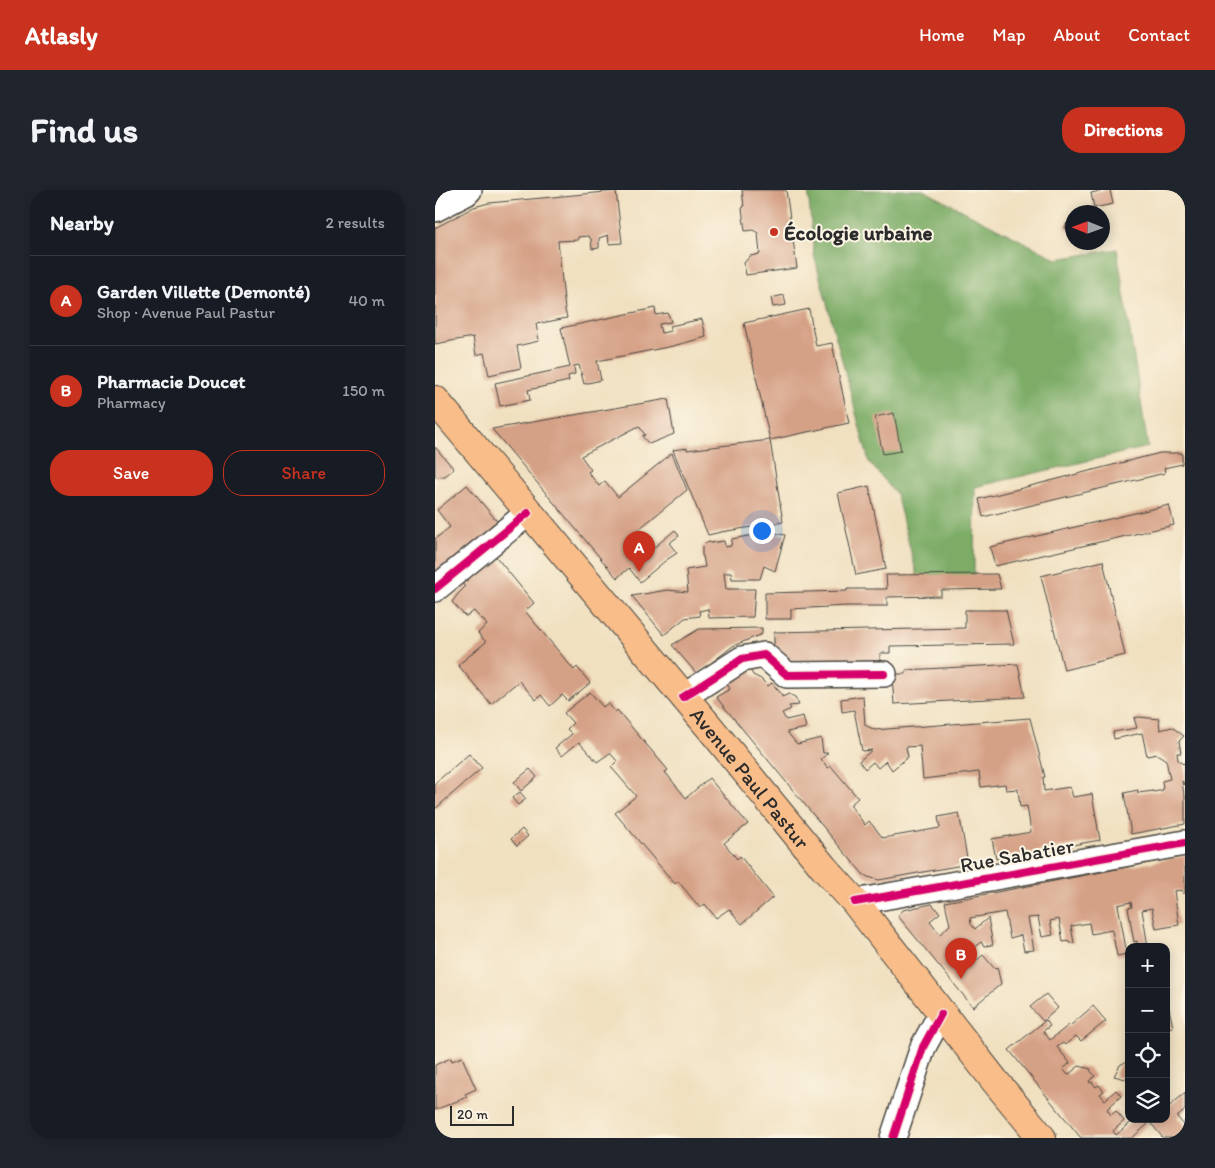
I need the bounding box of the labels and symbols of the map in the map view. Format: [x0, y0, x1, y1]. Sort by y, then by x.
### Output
north arrow [1065, 205, 1110, 250]
place label: Écologie urbaine [784, 220, 933, 246]
marker: Écologie urbaine [768, 226, 780, 238]
your location [749, 518, 775, 544]
pin: A [623, 531, 655, 572]
street label: Avenue Paul Pastur [685, 702, 816, 854]
street label: Rue Sabatier [958, 833, 1077, 877]
pin: B [945, 938, 977, 979]
scale bar [450, 1103, 514, 1126]

